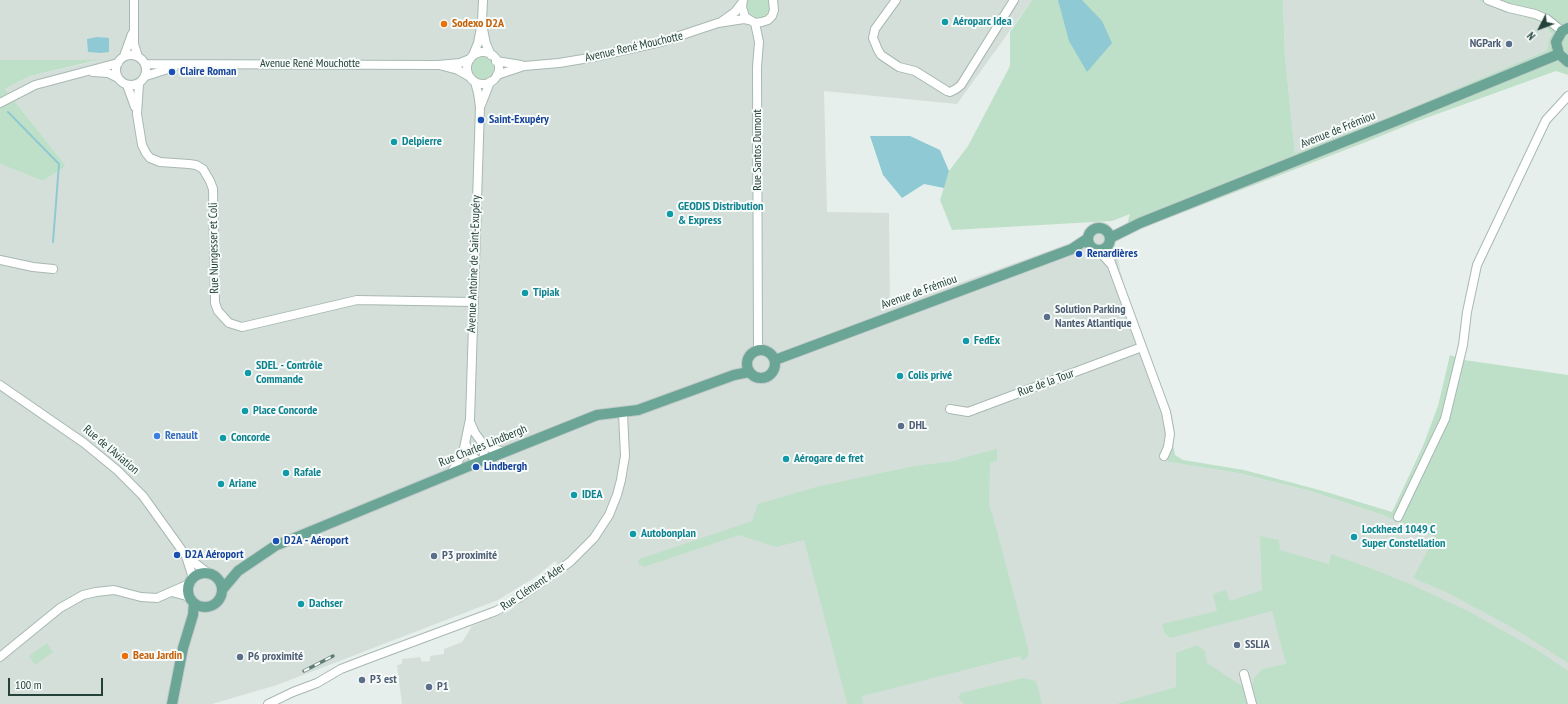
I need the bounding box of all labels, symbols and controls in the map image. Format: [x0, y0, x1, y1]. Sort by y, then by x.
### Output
north arrow [1520, 8, 1560, 48]
place label: Aéroparc Idea [953, 15, 1012, 29]
place label: Sodexo D2A [452, 17, 504, 31]
marker: Aéroparc Idea [940, 17, 950, 27]
marker: Sodexo D2A [439, 19, 449, 29]
street label: Avenue René Mouchotte [584, 29, 684, 65]
text: N [1524, 29, 1538, 43]
place label: NGPark [1470, 37, 1501, 51]
marker: NGPark [1504, 39, 1514, 49]
street label: Avenue René Mouchotte [260, 57, 360, 71]
place label: Claire Roman [180, 65, 236, 79]
marker: Claire Roman [167, 67, 177, 77]
street label: Avenue de Frémiou [1298, 108, 1378, 152]
street label: Rue Santos Dumont [751, 109, 765, 191]
place label: Saint-Exupéry [489, 113, 549, 127]
marker: Saint-Exupéry [476, 115, 486, 125]
place label: Delpierre [402, 135, 442, 149]
marker: Delpierre [389, 137, 399, 147]
street label: Avenue Antoine de Saint-Exupéry [464, 195, 484, 333]
place label: GEODIS Distribution & Express [678, 200, 763, 228]
street label: Rue Nungesser et Coli [206, 202, 222, 294]
marker: GEODIS Distribution & Express [665, 209, 675, 219]
place label: Renardières [1087, 247, 1138, 261]
marker: Renardières [1074, 249, 1084, 259]
street label: Avenue de Frémiou [879, 272, 959, 312]
place label: Tipiak [533, 286, 559, 300]
marker: Tipiak [520, 288, 530, 298]
place label: Solution Parking Nantes Atlantique [1055, 303, 1132, 331]
marker: Solution Parking Nantes Atlantique [1042, 312, 1052, 322]
place label: FedEx [974, 334, 1000, 348]
marker: FedEx [961, 336, 971, 346]
place label: SDEL - Contrôle Commande [256, 359, 323, 387]
street label: Rue de la Tour [1016, 366, 1076, 400]
marker: SDEL - Contrôle Commande [243, 368, 253, 378]
place label: Colis privé [908, 369, 952, 383]
marker: Colis privé [895, 371, 905, 381]
place label: Place Concorde [253, 404, 317, 418]
marker: Place Concorde [240, 406, 250, 416]
place label: DHL [909, 419, 927, 433]
marker: DHL [896, 421, 906, 431]
street label: Rue de l'Aviation [80, 422, 142, 478]
street label: Rue Charles Lindbergh [437, 422, 529, 470]
place label: Renault [165, 429, 198, 443]
marker: Renault [152, 431, 162, 441]
place label: Concorde [231, 431, 270, 445]
marker: Concorde [218, 433, 228, 443]
place label: Aérogare de fret [794, 452, 863, 466]
marker: Aérogare de fret [781, 454, 791, 464]
place label: Lindbergh [484, 460, 527, 474]
marker: Lindbergh [471, 462, 481, 472]
place label: Rafale [294, 466, 321, 480]
marker: Rafale [281, 468, 291, 478]
place label: Ariane [229, 477, 257, 491]
marker: Ariane [216, 479, 226, 489]
place label: IDEA [582, 488, 602, 502]
marker: IDEA [569, 490, 579, 500]
place label: Lockheed 1049 C Super Constellation [1362, 523, 1445, 551]
place label: Autobonplan [641, 527, 696, 541]
marker: Autobonplan [628, 529, 638, 539]
marker: Lockheed 1049 C Super Constellation [1349, 532, 1359, 542]
place label: D2A - Aéroport [284, 534, 348, 548]
marker: D2A - Aéroport [271, 536, 281, 546]
place label: D2A Aéroport [185, 548, 243, 562]
place label: P3 proximité [442, 549, 497, 563]
marker: D2A Aéroport [172, 550, 182, 560]
marker: P3 proximité [429, 551, 439, 561]
street label: Rue Clément Ader [498, 560, 568, 614]
place label: Dachser [309, 597, 343, 611]
marker: Dachser [296, 599, 306, 609]
place label: SSLIA [1245, 638, 1269, 652]
marker: SSLIA [1232, 640, 1242, 650]
place label: Beau Jardin [133, 649, 182, 663]
place label: P6 proximité [248, 650, 303, 664]
marker: Beau Jardin [120, 651, 130, 661]
marker: P6 proximité [235, 652, 245, 662]
scale bar [10, 670, 105, 696]
place label: P3 est [370, 673, 397, 687]
marker: P3 est [357, 675, 367, 685]
text: 100 m [15, 677, 42, 692]
place label: P1 [437, 680, 448, 694]
marker: P1 [424, 682, 434, 692]

